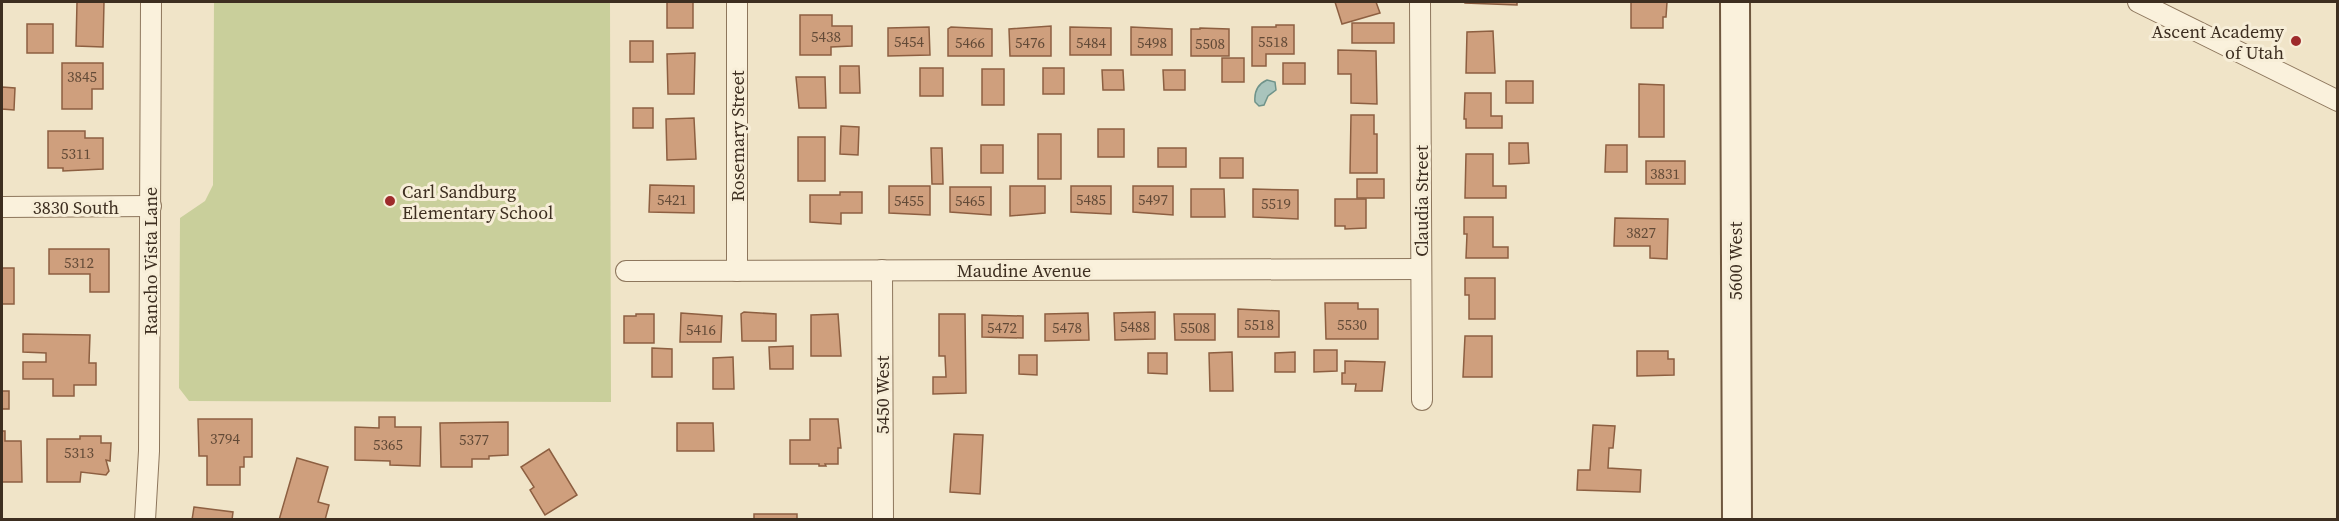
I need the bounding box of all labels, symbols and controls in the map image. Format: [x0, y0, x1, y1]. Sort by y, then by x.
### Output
place label: Ascent Academy of Utah [2152, 19, 2285, 65]
house number: 5438 [811, 26, 841, 47]
house number: 5454 [894, 31, 924, 52]
house number: 5518 [1258, 31, 1288, 52]
house number: 5466 [955, 32, 985, 53]
house number: 5476 [1015, 32, 1045, 53]
house number: 5484 [1076, 32, 1106, 53]
house number: 5498 [1137, 32, 1167, 53]
house number: 5508 [1195, 33, 1225, 54]
marker: Ascent Academy of Utah [2289, 34, 2303, 48]
house number: 3845 [67, 66, 97, 87]
street label: Rosemary Street [725, 70, 750, 202]
house number: 5311 [61, 143, 91, 164]
street label: Claudia Street [1409, 145, 1434, 257]
house number: 3831 [1650, 163, 1680, 184]
place label: Carl Sandburg Elementary School [402, 179, 553, 225]
street label: Rancho Vista Lane [138, 187, 163, 335]
house number: 5421 [657, 189, 687, 210]
house number: 5485 [1076, 189, 1106, 210]
house number: 5497 [1138, 189, 1168, 210]
house number: 5455 [894, 190, 924, 211]
house number: 5465 [955, 190, 985, 211]
house number: 5519 [1261, 193, 1291, 214]
marker: Carl Sandburg Elementary School [383, 194, 397, 208]
street label: 3830 South [33, 195, 119, 220]
house number: 3827 [1626, 222, 1656, 243]
street label: 5600 West [1723, 222, 1748, 300]
house number: 5312 [64, 252, 94, 273]
street label: Maudine Avenue [957, 258, 1091, 283]
house number: 5518 [1244, 314, 1274, 335]
house number: 5530 [1337, 314, 1367, 335]
house number: 5488 [1120, 316, 1150, 337]
house number: 5472 [987, 317, 1017, 338]
house number: 5478 [1052, 317, 1082, 338]
house number: 5508 [1180, 317, 1210, 338]
house number: 5416 [686, 319, 716, 340]
street label: 5450 West [870, 356, 895, 434]
house number: 3794 [210, 428, 240, 449]
house number: 5377 [459, 429, 489, 450]
house number: 5365 [373, 434, 403, 455]
house number: 5313 [64, 442, 94, 463]

